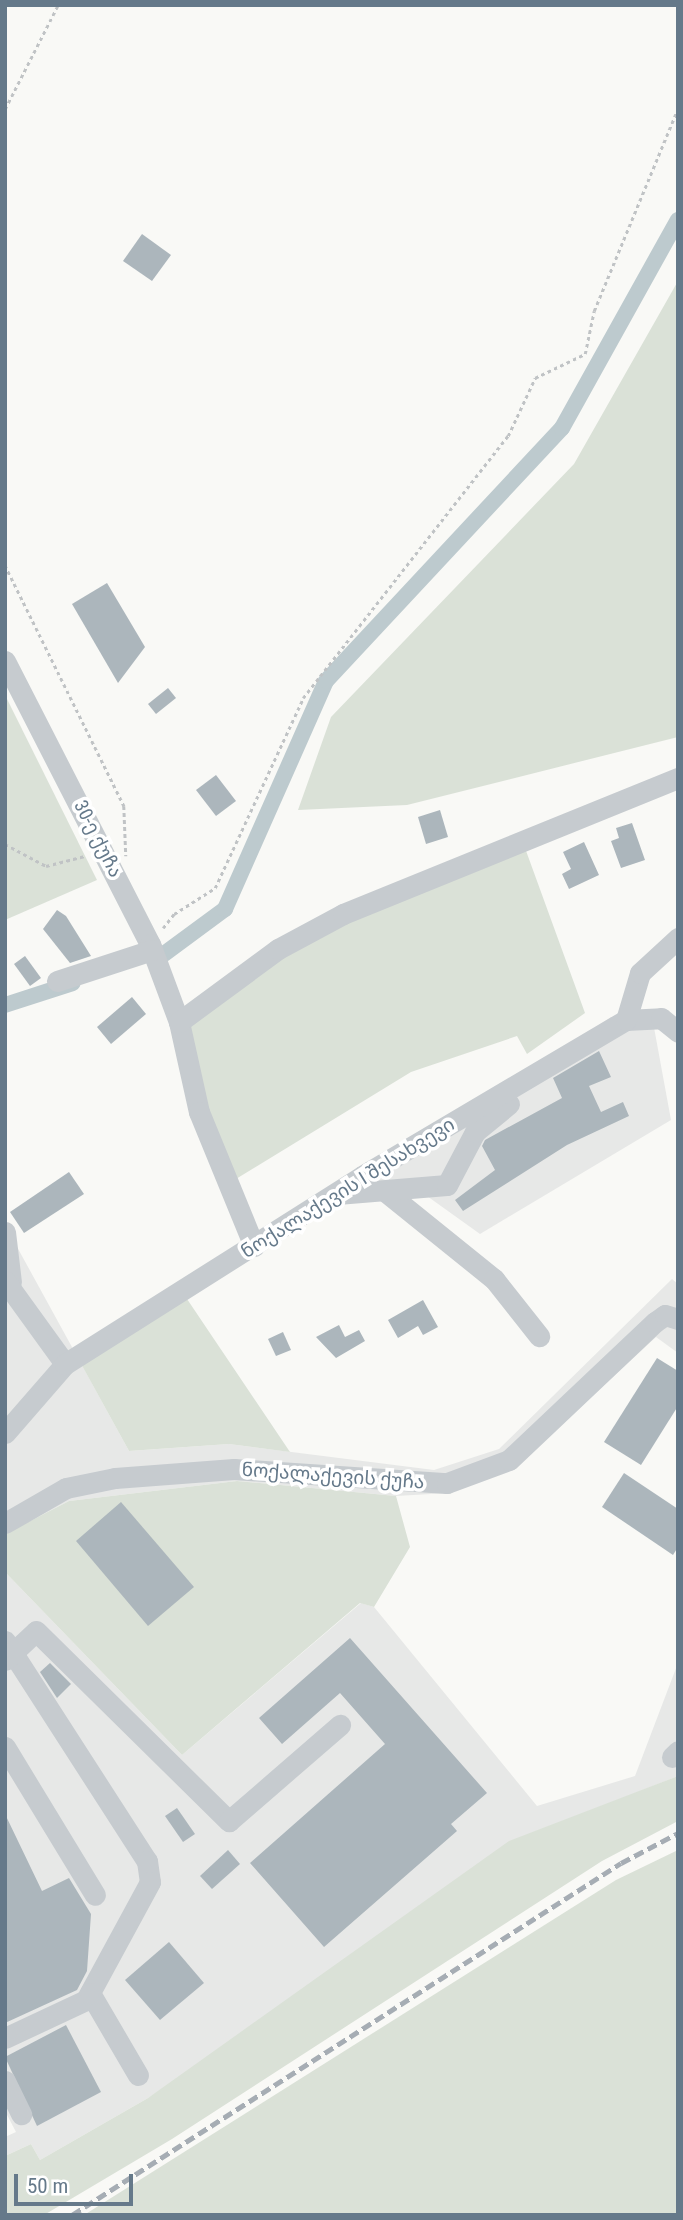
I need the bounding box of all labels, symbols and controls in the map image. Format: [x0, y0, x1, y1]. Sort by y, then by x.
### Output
street label: 30-ე ქუჩა [69, 797, 127, 881]
street label: ნოქალაქევის I შესახვევი [237, 1113, 459, 1263]
street label: ნოქალაქევის ქუჩა [241, 1458, 425, 1494]
scale bar [18, 2160, 136, 2204]
text: 50 m [27, 2174, 68, 2198]

